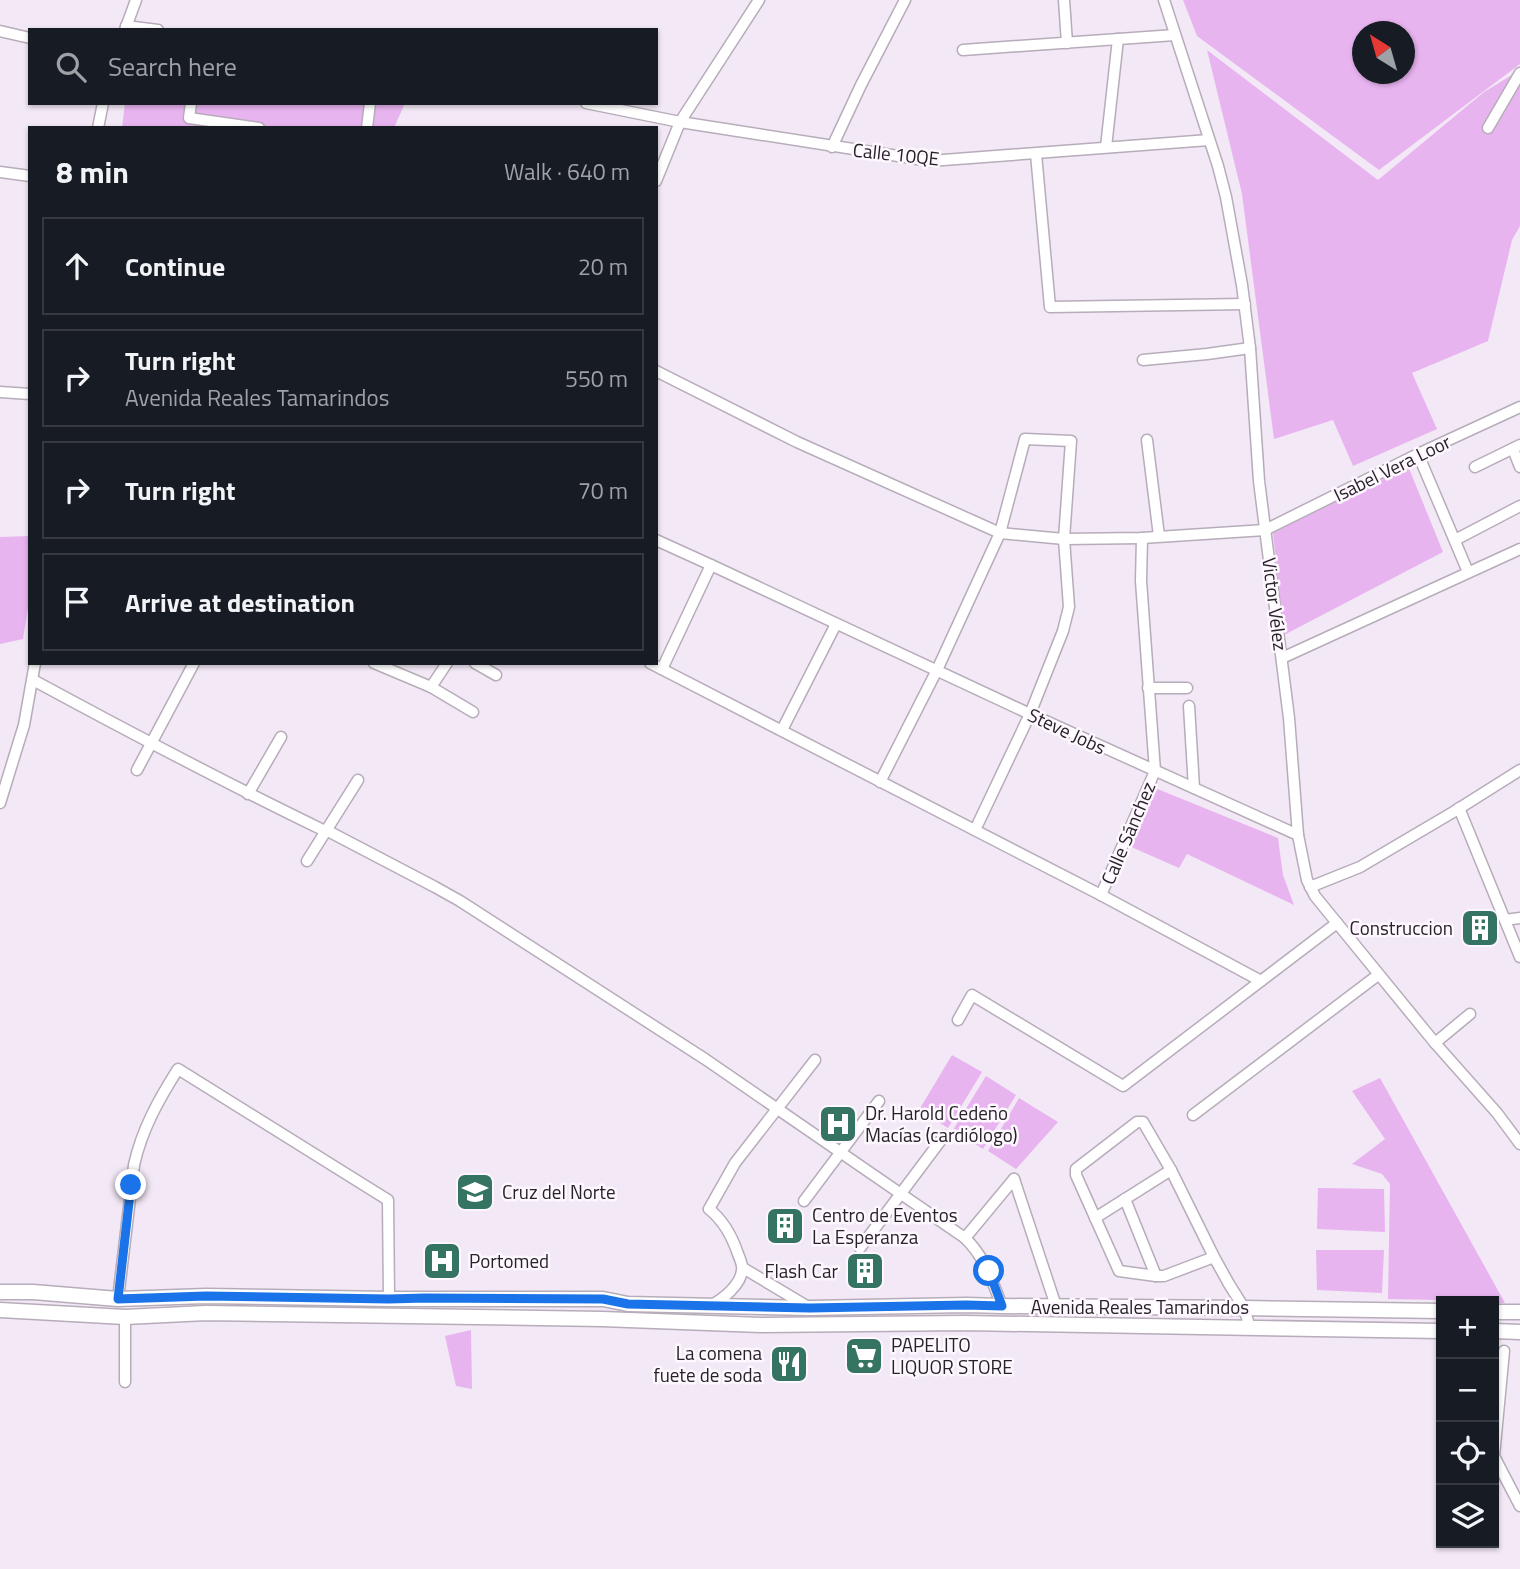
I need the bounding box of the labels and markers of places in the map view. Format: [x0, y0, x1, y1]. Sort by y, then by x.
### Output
building icon: Construccion [1459, 907, 1501, 949]
place label: Construccion [1350, 913, 1453, 942]
place label: Dr. Harold Cedeño Macías (cardiólogo) [865, 1098, 1017, 1149]
hospital icon: Dr. Harold Cedeño Macías (cardiólogo) [817, 1103, 859, 1145]
school or university icon: Cruz del Norte [454, 1171, 496, 1213]
place label: Cruz del Norte [502, 1177, 616, 1206]
place label: Centro de Eventos La Esperanza [812, 1200, 958, 1251]
building icon: Centro de Eventos La Esperanza [764, 1205, 806, 1247]
hospital icon: Portomed [421, 1240, 463, 1282]
place label: Portomed [469, 1246, 549, 1275]
building icon: Flash Car [844, 1250, 886, 1292]
place label: Flash Car [764, 1256, 838, 1285]
place label: PAPELITO LIQUOR STORE [891, 1330, 1013, 1381]
supermarket icon: PAPELITO LIQUOR STORE [843, 1335, 885, 1377]
place label: La comena fuete de soda [653, 1338, 762, 1389]
restaurant icon: La comena fuete de soda [768, 1343, 810, 1385]

